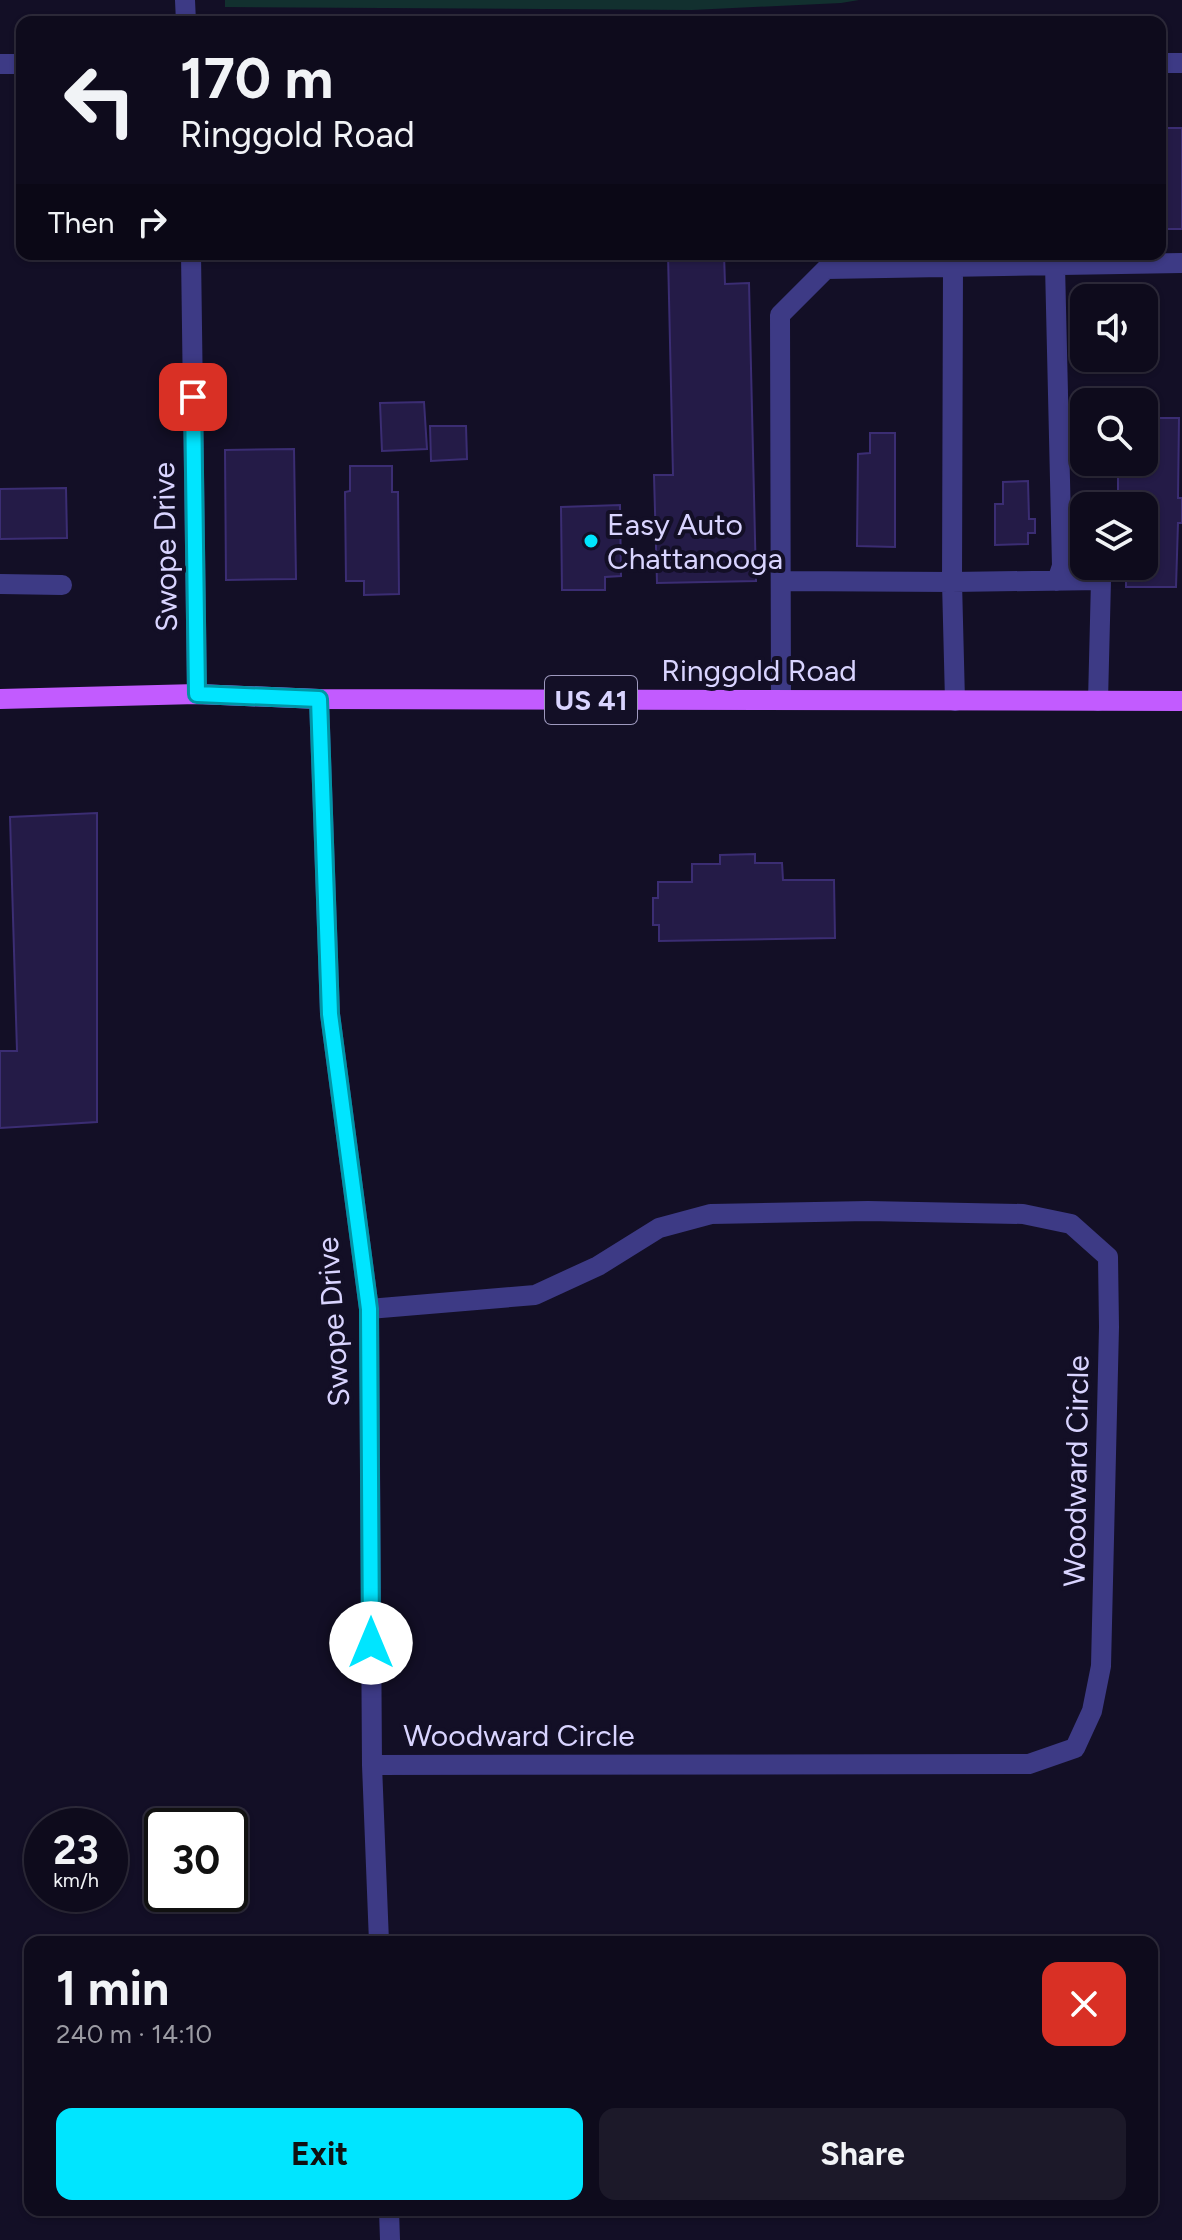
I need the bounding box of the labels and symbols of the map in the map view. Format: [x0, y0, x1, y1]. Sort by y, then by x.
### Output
pin [159, 363, 227, 431]
street label: Swope Drive [145, 462, 185, 632]
place label: Easy Auto Chattanooga [607, 506, 783, 577]
marker: Easy Auto Chattanooga [582, 532, 600, 550]
street label: Ringgold Road [661, 652, 857, 689]
road number: US 41 [545, 676, 637, 724]
street label: Swope Drive [309, 1236, 357, 1408]
street label: Woodward Circle [1055, 1355, 1097, 1587]
position arrow [329, 1601, 413, 1685]
street label: Woodward Circle [403, 1717, 635, 1754]
speed limit sign: 30 [144, 1808, 248, 1912]

